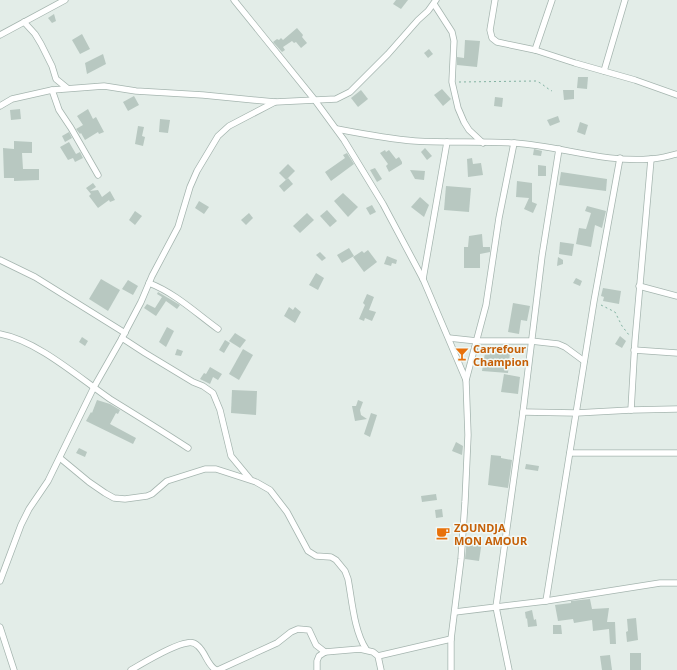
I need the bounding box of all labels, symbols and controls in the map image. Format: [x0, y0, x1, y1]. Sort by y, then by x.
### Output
place label: Carrefour Champion [473, 341, 529, 369]
bar icon: Carrefour Champion [454, 346, 470, 362]
place label: ZOUNDJA MON AMOUR [454, 520, 528, 548]
cafe icon: ZOUNDJA MON AMOUR [435, 525, 451, 541]

